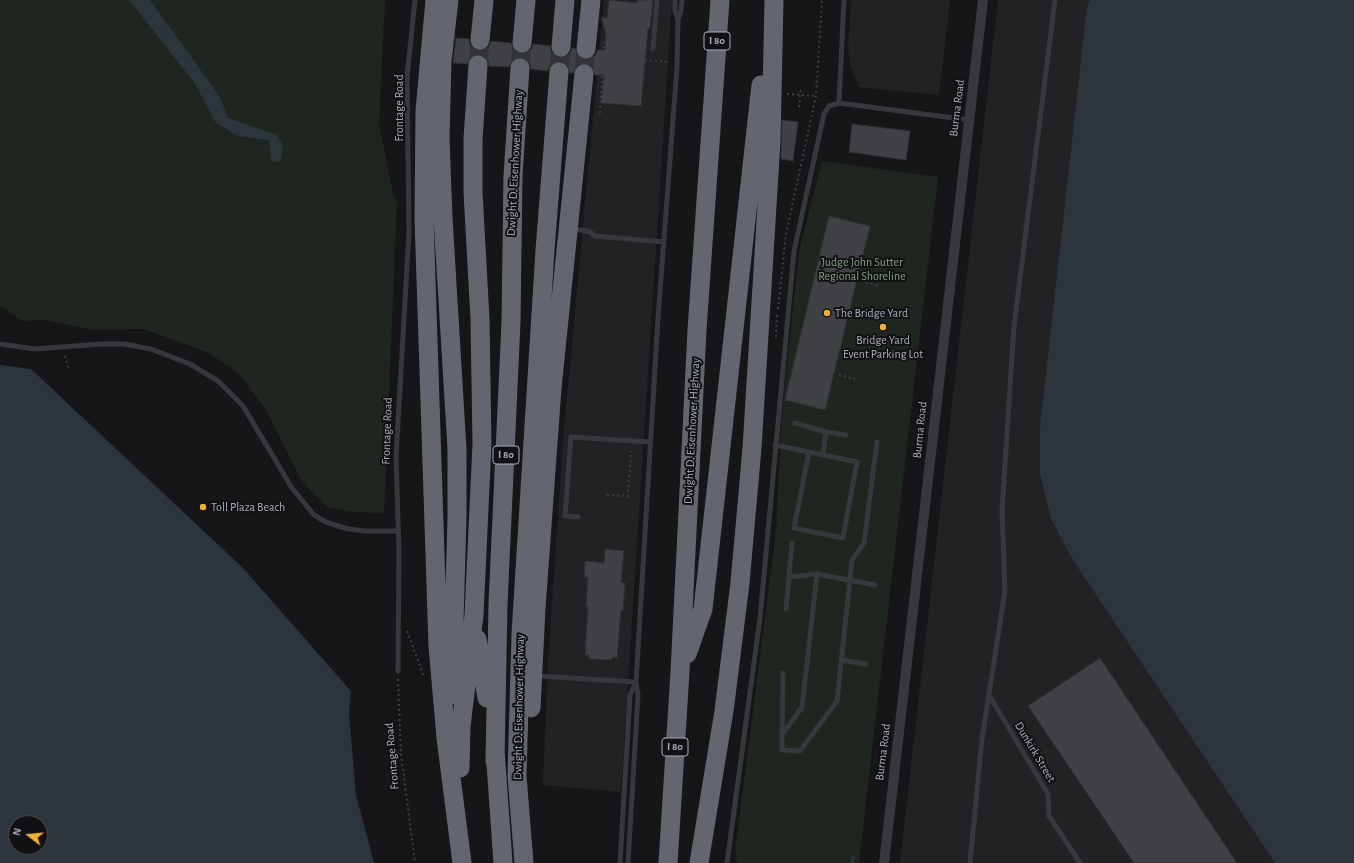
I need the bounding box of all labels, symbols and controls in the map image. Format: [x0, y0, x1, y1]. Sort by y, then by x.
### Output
road number: I 80 [704, 32, 730, 50]
street label: Frontage Road [392, 74, 406, 142]
street label: Burma Road [946, 79, 968, 137]
street label: Dwight D. Eisenhower Highway [504, 90, 526, 236]
park label: Judge John Sutter Regional Shoreline [818, 255, 906, 283]
place label: The Bridge Yard [835, 306, 908, 320]
marker: The Bridge Yard [822, 308, 832, 318]
marker: Bridge Yard Event Parking Lot [878, 322, 888, 332]
place label: Bridge Yard Event Parking Lot [843, 333, 923, 361]
street label: Dwight D. Eisenhower Highway [681, 358, 703, 504]
street label: Frontage Road [379, 397, 395, 465]
street label: Burma Road [910, 401, 930, 459]
road number: I 80 [493, 446, 519, 464]
place label: Toll Plaza Beach [211, 500, 285, 514]
marker: Toll Plaza Beach [198, 502, 208, 512]
street label: Dwight D. Eisenhower Highway [511, 634, 527, 780]
street label: Dunkirk Street [1011, 719, 1059, 785]
street label: Frontage Road [382, 722, 402, 790]
street label: Burma Road [872, 723, 894, 781]
road number: I 80 [662, 738, 688, 756]
north arrow [8, 815, 48, 855]
text: N [11, 827, 23, 837]

